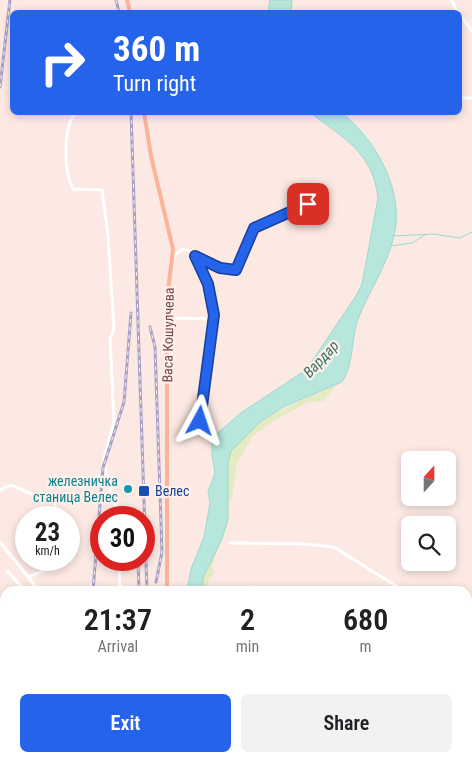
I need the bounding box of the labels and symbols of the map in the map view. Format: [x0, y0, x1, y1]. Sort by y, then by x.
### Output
pin [287, 183, 329, 225]
street label: Васа Кошулчева [159, 287, 177, 383]
water label: Вардар [299, 337, 343, 381]
position arrow [173, 394, 225, 446]
north arrow [401, 451, 456, 506]
place label: железничка станица Велес [33, 473, 118, 505]
marker: железничка станица Велес [122, 483, 134, 495]
place label: Велес [155, 483, 189, 499]
marker: Велес [137, 484, 151, 498]
speed limit sign: 30 [90, 506, 155, 571]

